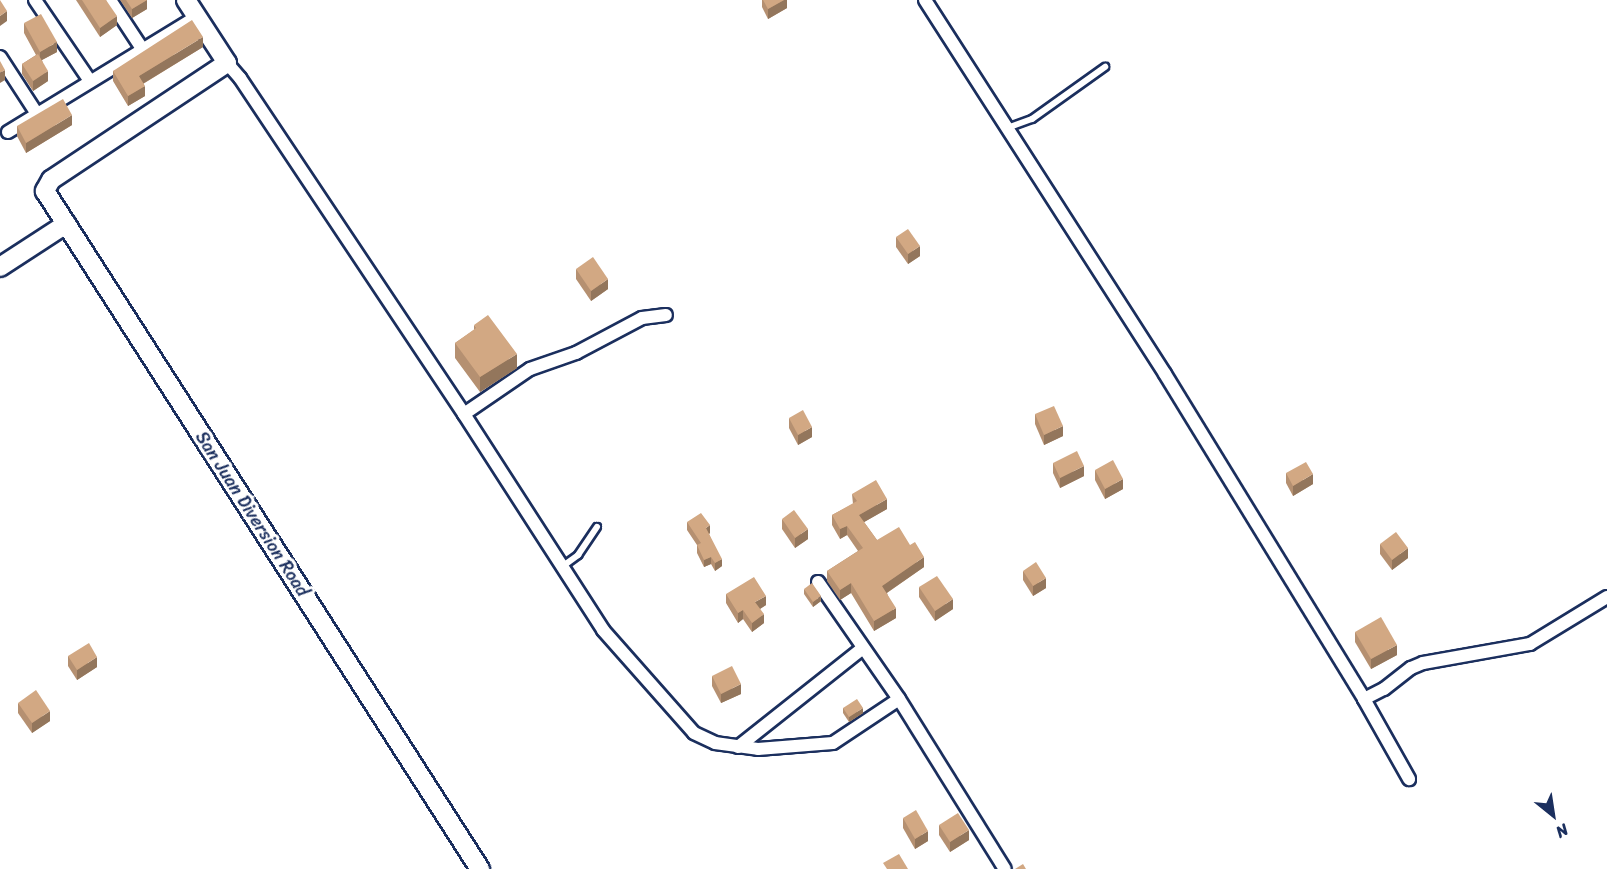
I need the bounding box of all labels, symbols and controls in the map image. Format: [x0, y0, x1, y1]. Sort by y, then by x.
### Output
street label: San Juan Diversion Road [191, 428, 313, 600]
north arrow [1523, 785, 1583, 845]
text: N [1550, 816, 1574, 846]

